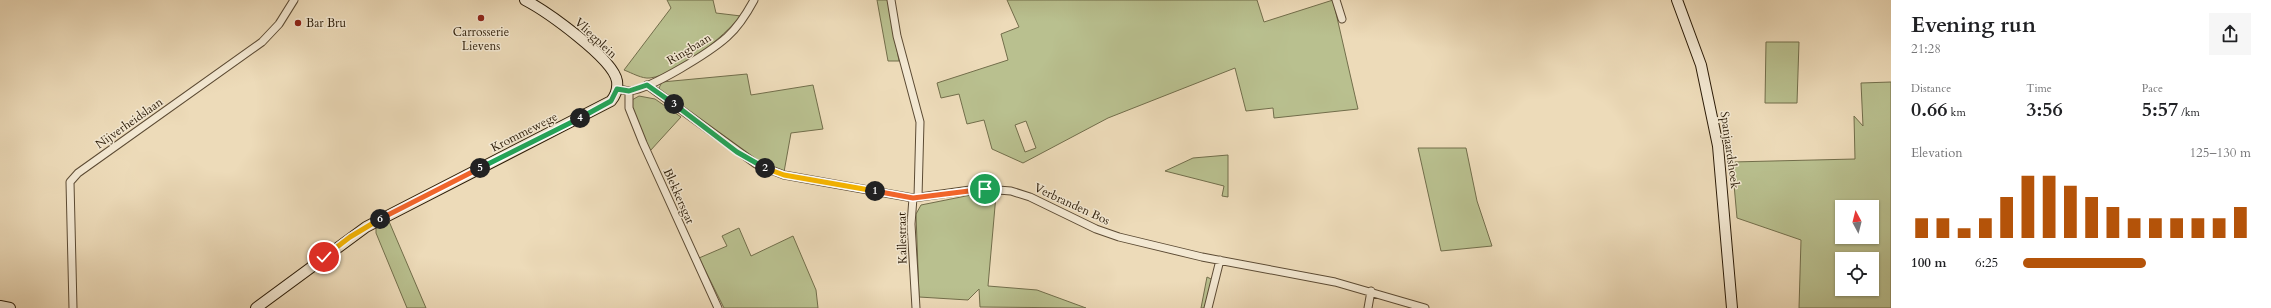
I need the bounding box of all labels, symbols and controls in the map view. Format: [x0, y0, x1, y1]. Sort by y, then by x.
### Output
text: Evening run [1911, 10, 2036, 40]
marker: Carrosserie Lievens [476, 13, 486, 23]
button: share [2209, 13, 2251, 55]
street label: Vliegplein [571, 14, 621, 62]
place label: Bar Bru [306, 15, 346, 31]
marker: Bar Bru [293, 18, 303, 28]
place label: Carrosserie Lievens [453, 24, 509, 54]
street label: Ringbaan [664, 29, 714, 68]
text: 21:28 [1911, 40, 1941, 58]
text: Distance [1911, 81, 1951, 96]
text: Time [2026, 81, 2052, 96]
text: Pace [2142, 81, 2163, 96]
street label: Nijverheidslaan [92, 94, 166, 152]
pin: 3 [664, 94, 684, 114]
text: 3 [671, 96, 677, 111]
text: 0.66 [1911, 96, 1948, 123]
text: 3:56 [2026, 96, 2063, 123]
text: 5:57 [2142, 96, 2178, 123]
text: km [1948, 105, 1966, 120]
text: /km [2178, 105, 2200, 120]
street label: Krommewege [488, 108, 560, 156]
pin: 4 [570, 108, 590, 128]
text: 4 [577, 110, 583, 125]
street label: Spanjaardshoek [1717, 110, 1743, 190]
text: Elevation [1911, 144, 1963, 162]
text: 125–130 m [2189, 144, 2251, 162]
pin: 5 [470, 158, 490, 178]
pin: 2 [755, 158, 775, 178]
text: 5 [477, 160, 483, 175]
text: 2 [762, 160, 768, 175]
street label: Blekkersgat [660, 166, 698, 226]
pin [968, 172, 1002, 206]
icon: arrive [974, 178, 996, 200]
street label: Verbranden Bos [1031, 179, 1113, 229]
pin: 1 [865, 181, 885, 201]
text: 1 [872, 183, 878, 198]
north arrow [1835, 200, 1879, 244]
map controls [1835, 200, 1879, 296]
pin: 6 [370, 209, 390, 229]
text: 6 [377, 211, 383, 226]
street label: Kallestraat [894, 212, 910, 264]
pin [307, 240, 341, 274]
icon: check [313, 246, 335, 268]
button: locate [1835, 252, 1879, 296]
text: 100 m [1911, 254, 1946, 272]
text: 6:25 [1975, 254, 1998, 272]

